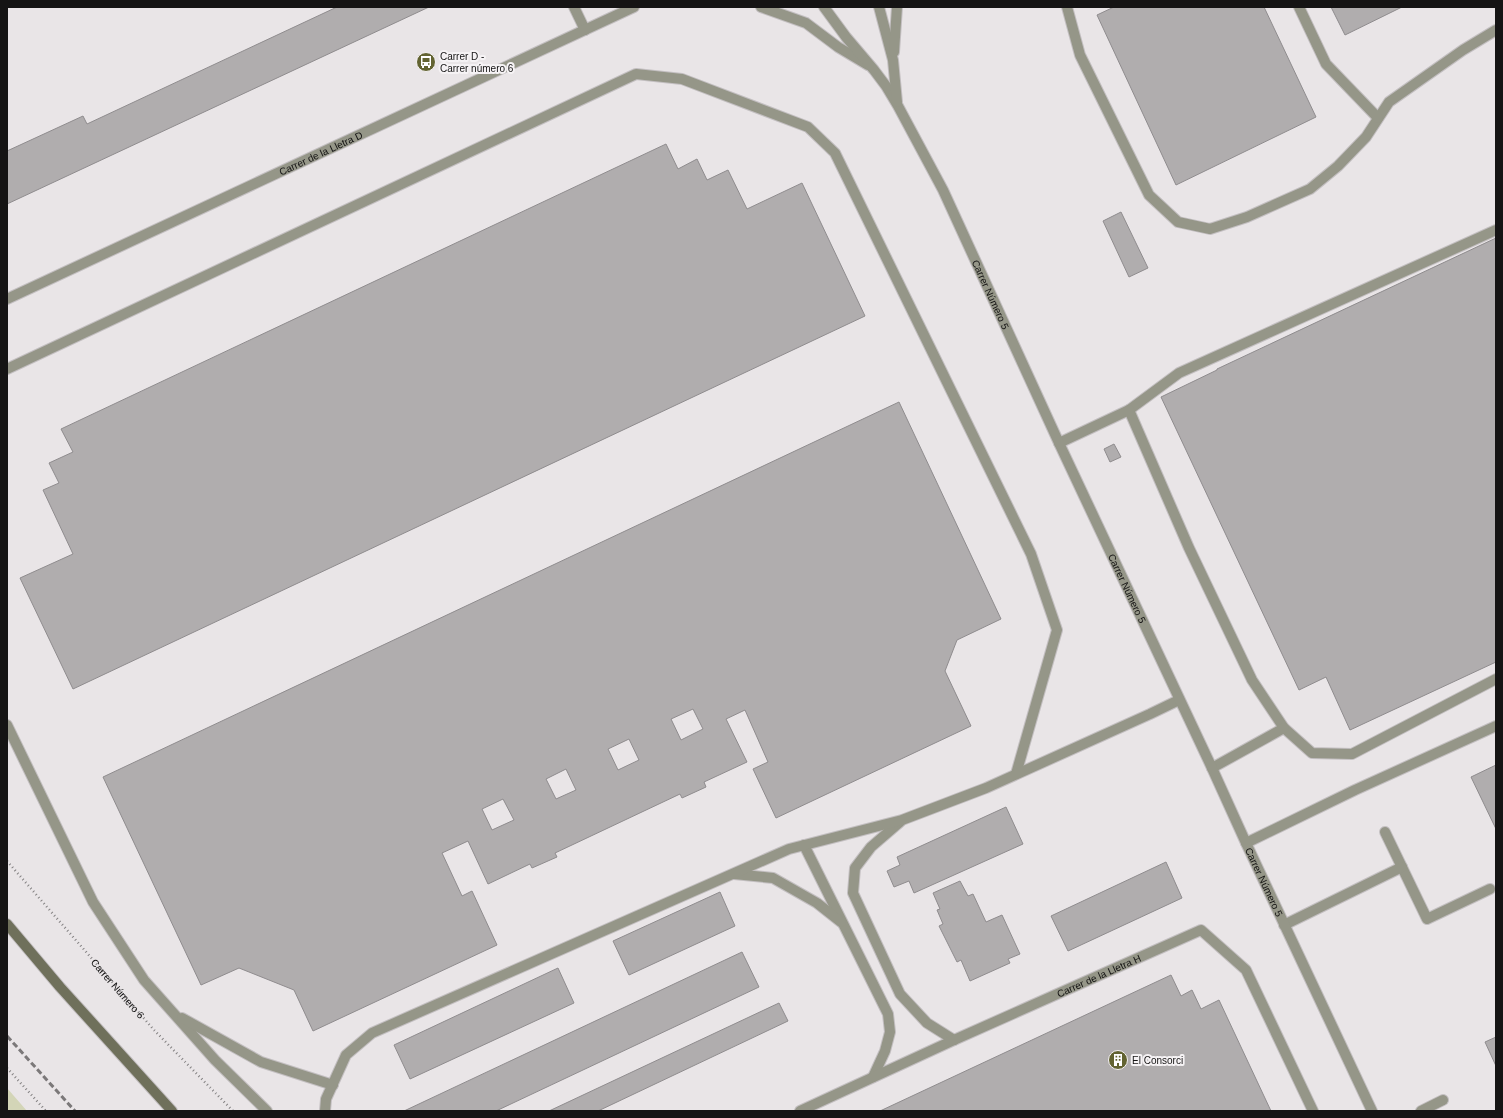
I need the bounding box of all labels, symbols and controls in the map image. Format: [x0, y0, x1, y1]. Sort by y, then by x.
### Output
bus stop icon: Carrer D - Carrer número 6 [415, 51, 437, 73]
place label: Carrer D - Carrer número 6 [440, 51, 514, 74]
street label: Carrer de la Lletra D [277, 129, 364, 178]
street label: Carrer Número 5 [970, 258, 1011, 331]
street label: Carrer Número 5 [1106, 552, 1148, 625]
street label: Carrer Número 5 [1243, 846, 1285, 919]
street label: Carrer de la Lletra H [1055, 953, 1143, 999]
street label: Carrer Número 6 [89, 957, 147, 1021]
building icon: El Consorci [1107, 1049, 1129, 1071]
place label: El Consorci [1132, 1055, 1183, 1066]

